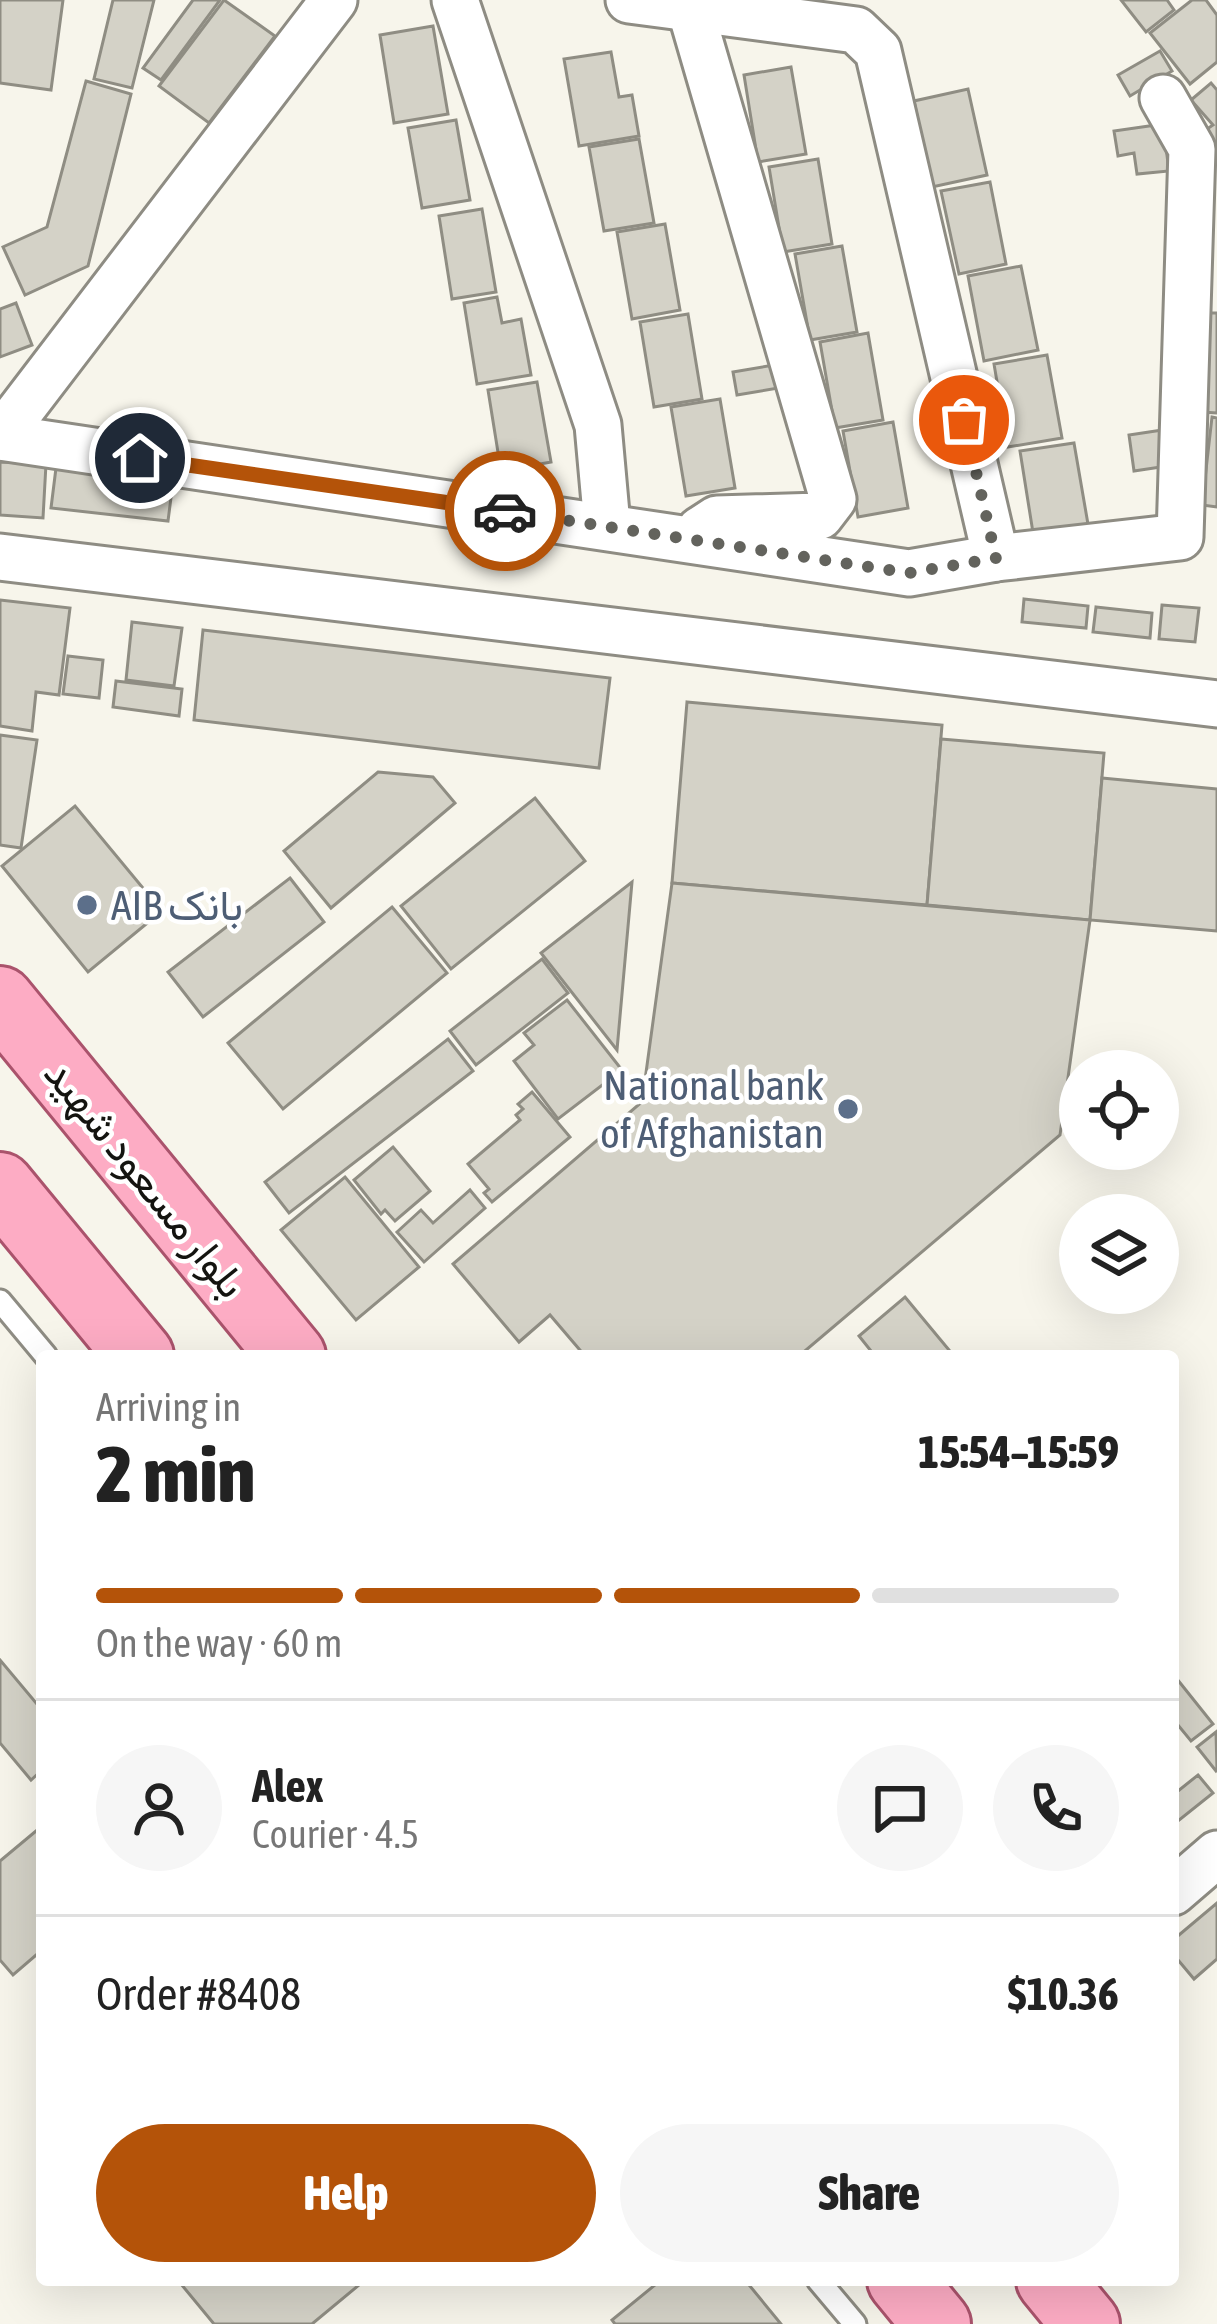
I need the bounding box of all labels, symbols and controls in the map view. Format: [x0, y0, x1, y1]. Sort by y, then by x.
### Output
pin [913, 369, 1015, 471]
icon: bag [931, 387, 997, 453]
pin [89, 407, 191, 509]
icon: home [107, 425, 173, 491]
courier [445, 451, 565, 571]
icon: car [472, 478, 538, 544]
place label: AIB بانک [111, 881, 243, 930]
marker: AIB بانک [74, 892, 100, 918]
street label: بلوار مسعود شهید [33, 1049, 257, 1309]
map controls [1059, 1050, 1179, 1314]
button: locate [1059, 1050, 1179, 1170]
place label: National bank of Afghanistan [600, 1061, 824, 1157]
marker: National bank of Afghanistan [835, 1096, 861, 1122]
button: layers [1059, 1194, 1179, 1314]
text: Arriving in [96, 1385, 241, 1429]
text: 15:54–15:59 [918, 1426, 1119, 1478]
text: 2 min [96, 1429, 255, 1519]
text: On the way · 60 m [96, 1621, 342, 1665]
button: person [96, 1745, 222, 1871]
button: chat [837, 1745, 963, 1871]
button: phone [993, 1745, 1119, 1871]
text: Alex [252, 1760, 324, 1812]
text: Courier · 4.5 [252, 1812, 419, 1856]
text: Order #8408 [96, 1968, 301, 2020]
text: $10.36 [1007, 1968, 1119, 2020]
button: Help [96, 2124, 596, 2262]
button: Share [620, 2124, 1119, 2262]

